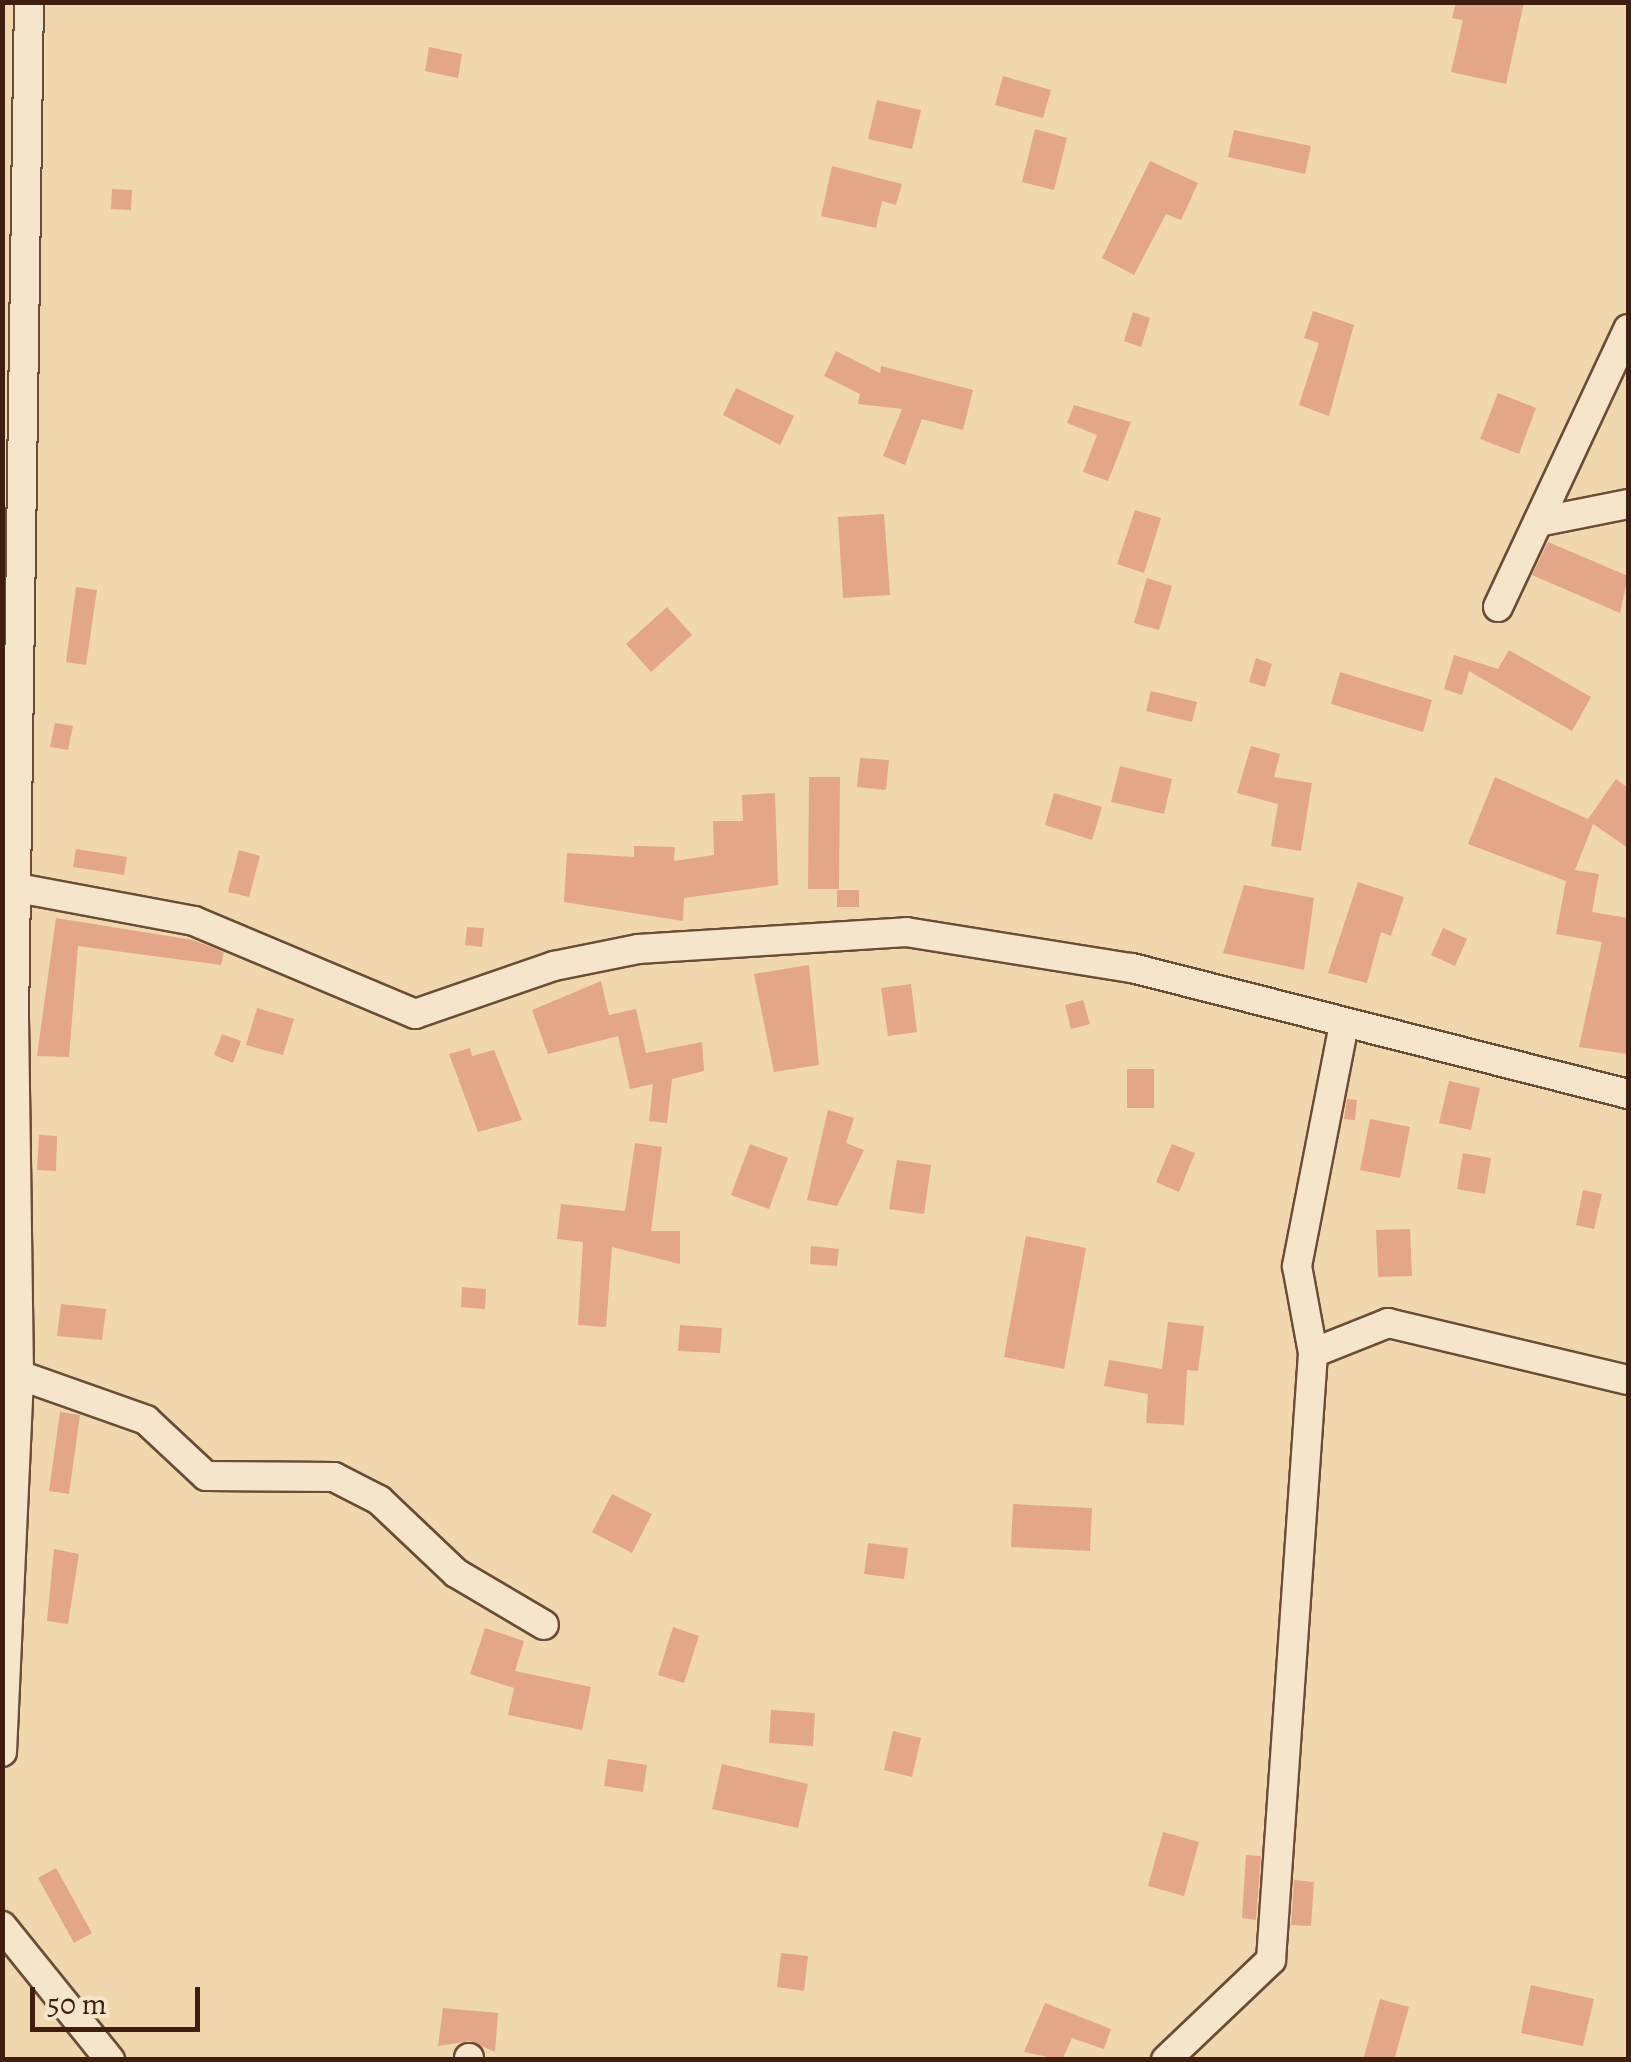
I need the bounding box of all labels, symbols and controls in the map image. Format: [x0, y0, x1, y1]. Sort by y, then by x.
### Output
scale bar [35, 1967, 205, 2029]
text: 50 m [47, 1984, 107, 2024]

